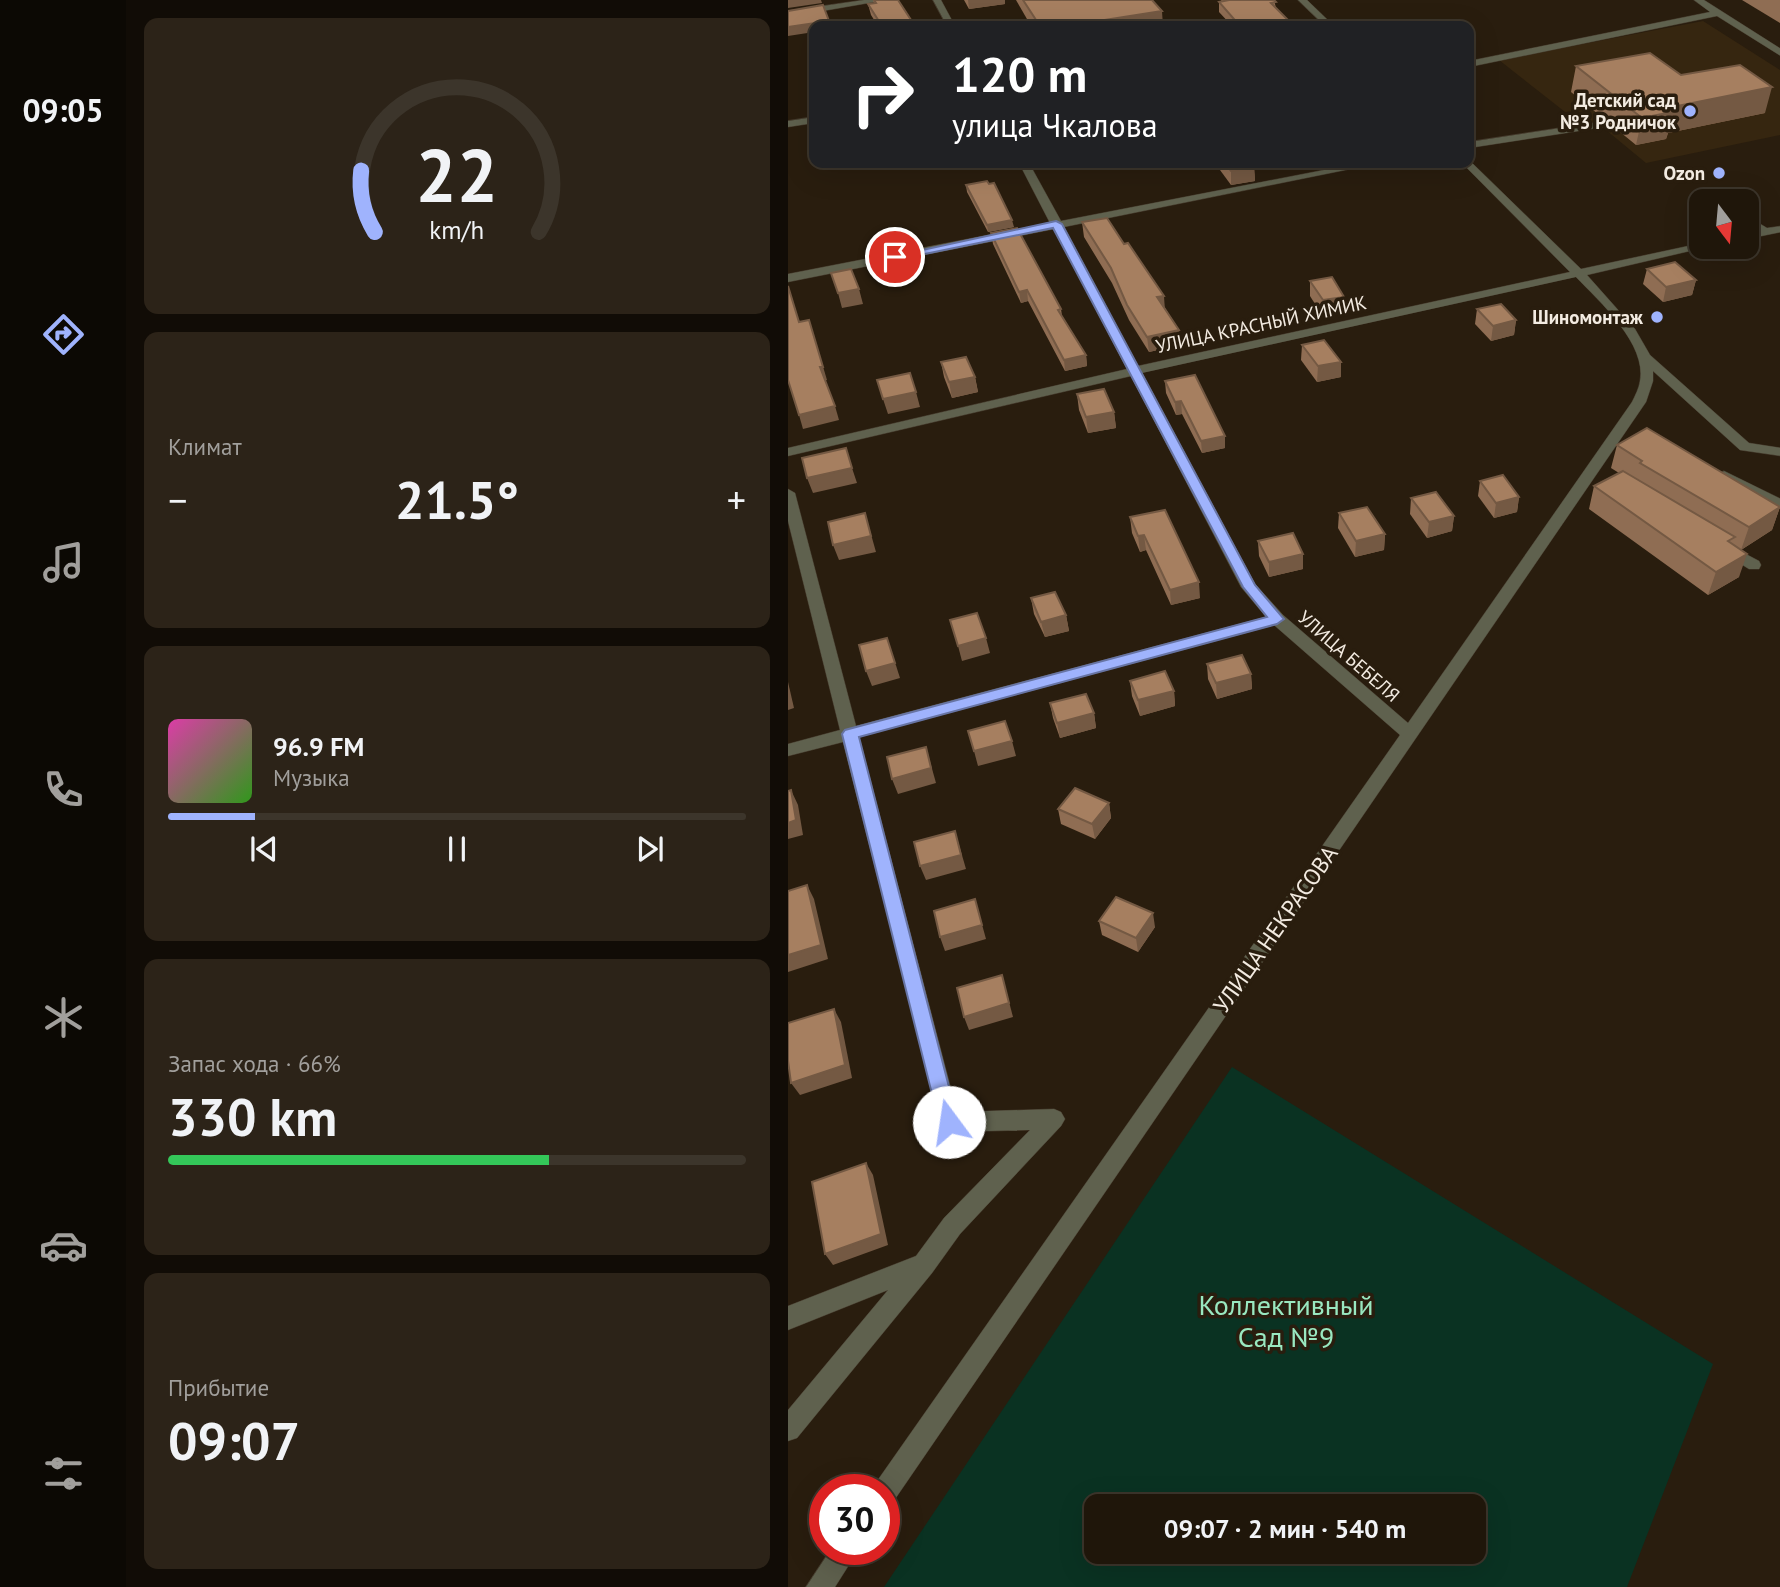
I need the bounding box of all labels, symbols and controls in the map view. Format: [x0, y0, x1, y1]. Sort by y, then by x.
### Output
text: 120 m [952, 42, 1087, 106]
icon: right [837, 49, 928, 140]
place label: Детский сад №3 Родничок [1560, 88, 1677, 134]
text: 09:05 [22, 89, 104, 131]
marker: Детский сад №3 Родничок [1682, 103, 1698, 119]
text: улица Чкалова [952, 104, 1158, 146]
text: 22 [416, 128, 498, 222]
place label: Ozon [1663, 161, 1705, 185]
marker: Ozon [1711, 165, 1727, 181]
north arrow [1689, 189, 1759, 259]
map controls [1689, 189, 1759, 259]
text: km/h [430, 214, 484, 246]
pin [865, 227, 925, 287]
icon: arrive [876, 238, 914, 276]
street label: УЛИЦА КРАСНЫЙ ХИМИК [1153, 290, 1369, 358]
place label: Шиномонтаж [1532, 305, 1644, 329]
marker: Шиномонтаж [1649, 309, 1665, 325]
icon: directions [39, 310, 88, 359]
text: Климат [168, 432, 242, 461]
text: 21.5° [395, 466, 519, 533]
text: − [168, 475, 187, 524]
text: + [727, 475, 746, 524]
icon: music [39, 538, 88, 587]
street label: УЛИЦА БЕБЕЛЯ [1293, 605, 1405, 707]
text: 96.9 FM [273, 730, 364, 763]
text: Музыка [273, 763, 350, 792]
icon: phone [39, 765, 88, 814]
icon: previous [245, 830, 283, 868]
icon: pause [438, 830, 476, 868]
icon: next [631, 830, 669, 868]
street label: УЛИЦА НЕКРАСОВА [1206, 839, 1344, 1018]
icon: climate [39, 993, 88, 1042]
text: Запас хода · 66% [168, 1049, 341, 1078]
text: 330 km [168, 1083, 337, 1150]
position arrow [912, 1085, 986, 1159]
icon: car [39, 1221, 88, 1270]
park label: Коллективный Сад №9 [1198, 1286, 1374, 1355]
text: Прибытие [168, 1373, 269, 1402]
text: 09:07 [168, 1407, 300, 1474]
icon: filters [39, 1449, 88, 1498]
speed limit sign: 30 [809, 1474, 900, 1565]
text: 09:07 · 2 мин · 540 m [1164, 1512, 1406, 1545]

